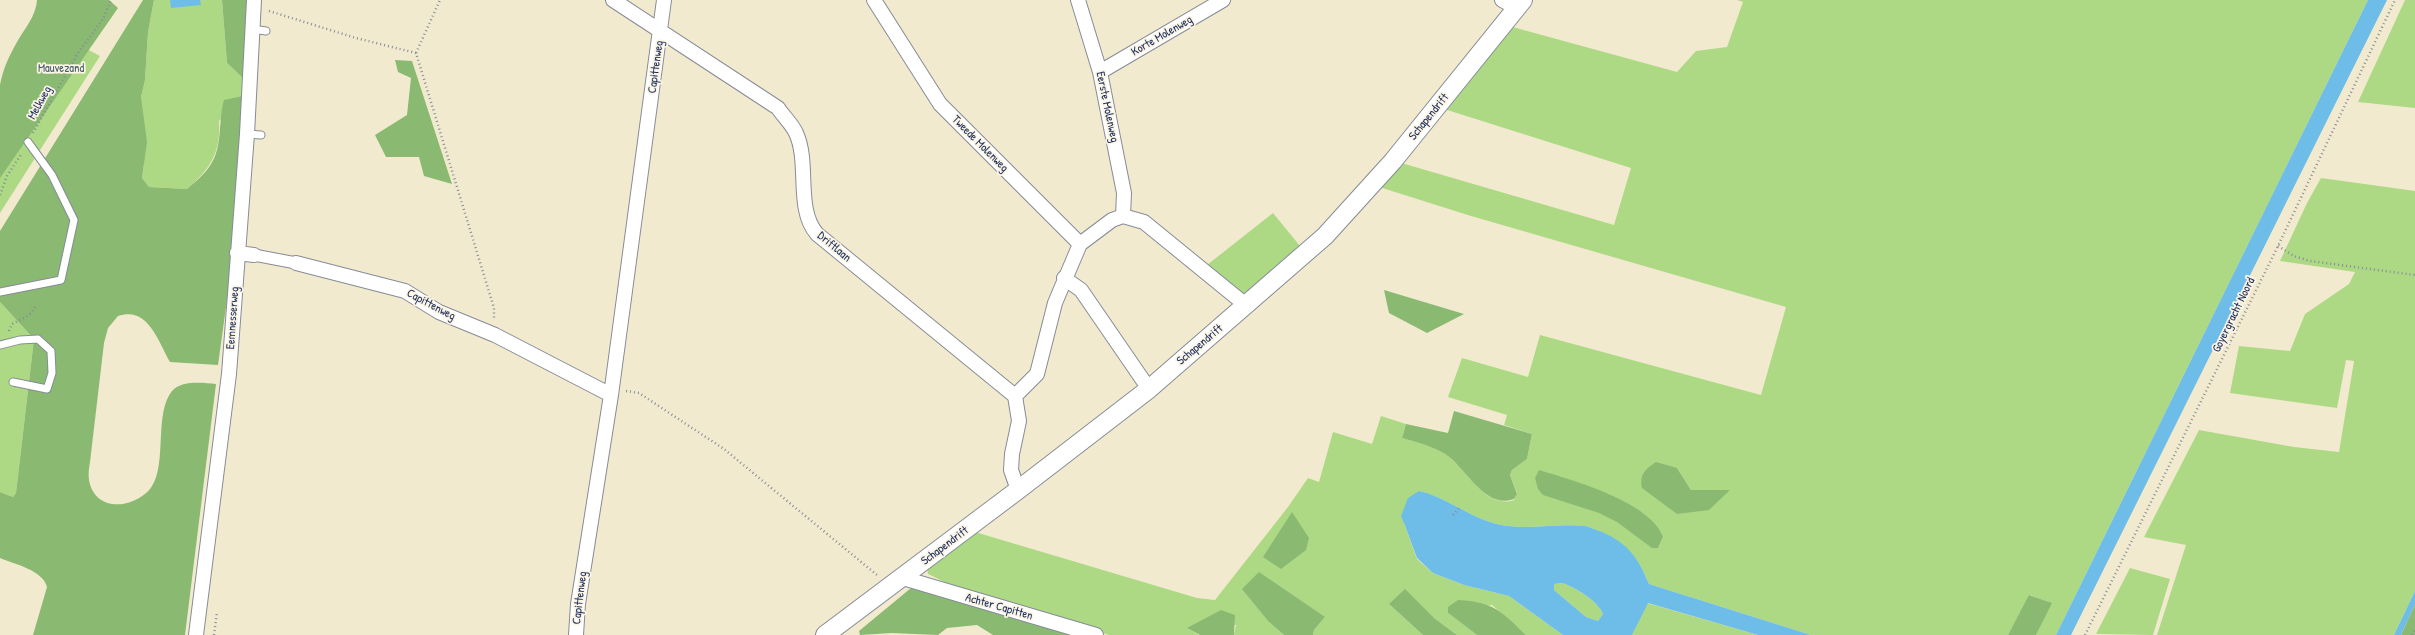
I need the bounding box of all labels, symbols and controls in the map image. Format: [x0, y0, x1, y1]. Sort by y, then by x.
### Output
street label: Korte Molenweg [1129, 13, 1195, 59]
street label: Capittenweg [645, 40, 667, 94]
park label: Mauvezand [38, 62, 84, 76]
street label: Eerste Molenweg [1092, 70, 1122, 144]
street label: Melkweg [25, 84, 55, 122]
street label: Schapendrift [1406, 91, 1452, 143]
street label: Tweede Molenweg [949, 113, 1011, 175]
street label: Driftlaan [814, 229, 854, 265]
street label: Goyergracht Noord [2210, 275, 2258, 355]
street label: Eemnesserweg [224, 286, 242, 350]
street label: Capittenweg [404, 286, 458, 324]
street label: Schapendrift [1174, 322, 1226, 368]
street label: Schapendrift [918, 523, 972, 569]
street label: Capittenweg [570, 571, 590, 625]
street label: Achter Capitten [964, 591, 1034, 623]

